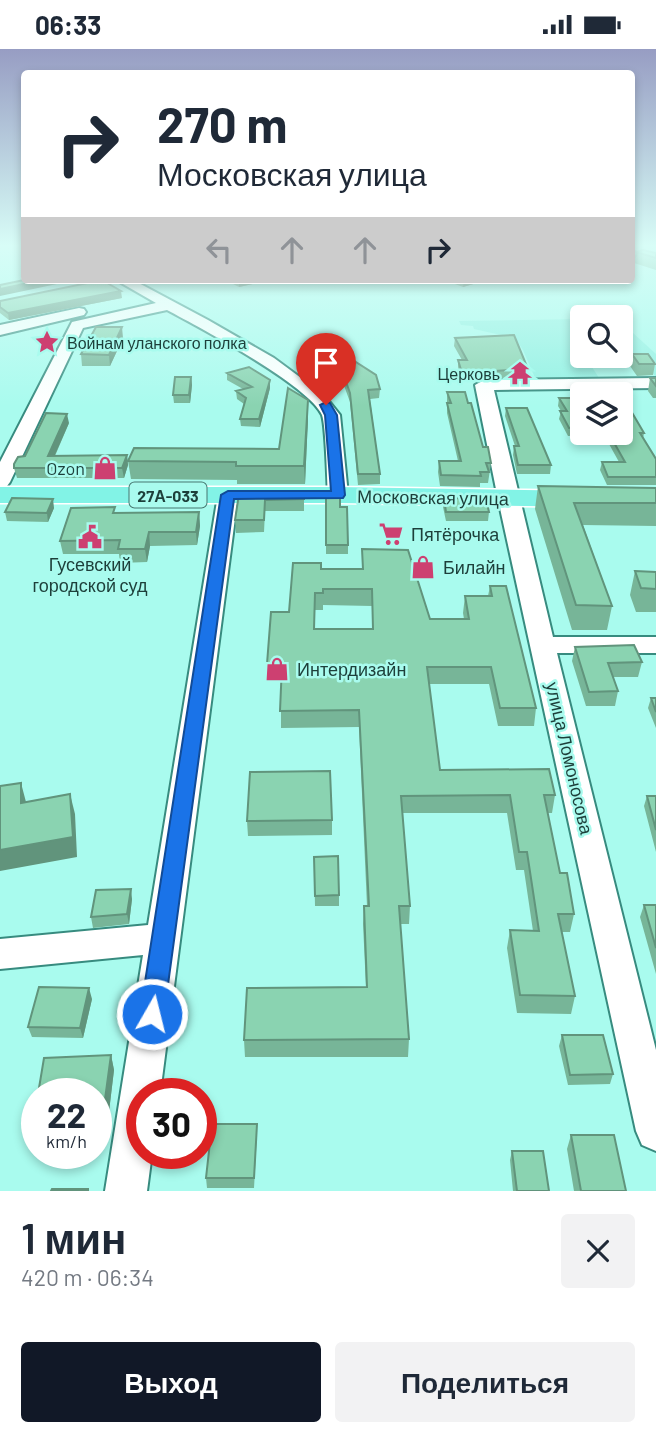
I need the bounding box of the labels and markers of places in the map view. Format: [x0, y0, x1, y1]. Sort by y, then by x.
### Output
place icon: Войнам уланского полка [33, 328, 61, 356]
place label: Войнам уланского полка [67, 333, 247, 352]
pin [296, 333, 356, 405]
temple icon: Церковь [506, 359, 534, 387]
place label: Церковь [437, 364, 500, 383]
shop icon: Ozon [91, 454, 119, 482]
place label: Ozon [46, 457, 85, 479]
supermarket icon: Пятёрочка [377, 520, 405, 548]
public building icon: Гусевский городской суд [76, 523, 104, 551]
place label: Пятёрочка [411, 523, 500, 545]
place label: Гусевский городской суд [33, 553, 148, 596]
shop icon: Билайн [409, 553, 437, 581]
place label: Билайн [443, 556, 505, 578]
shop icon: Интердизайн [263, 655, 291, 683]
place label: Интердизайн [297, 658, 406, 680]

